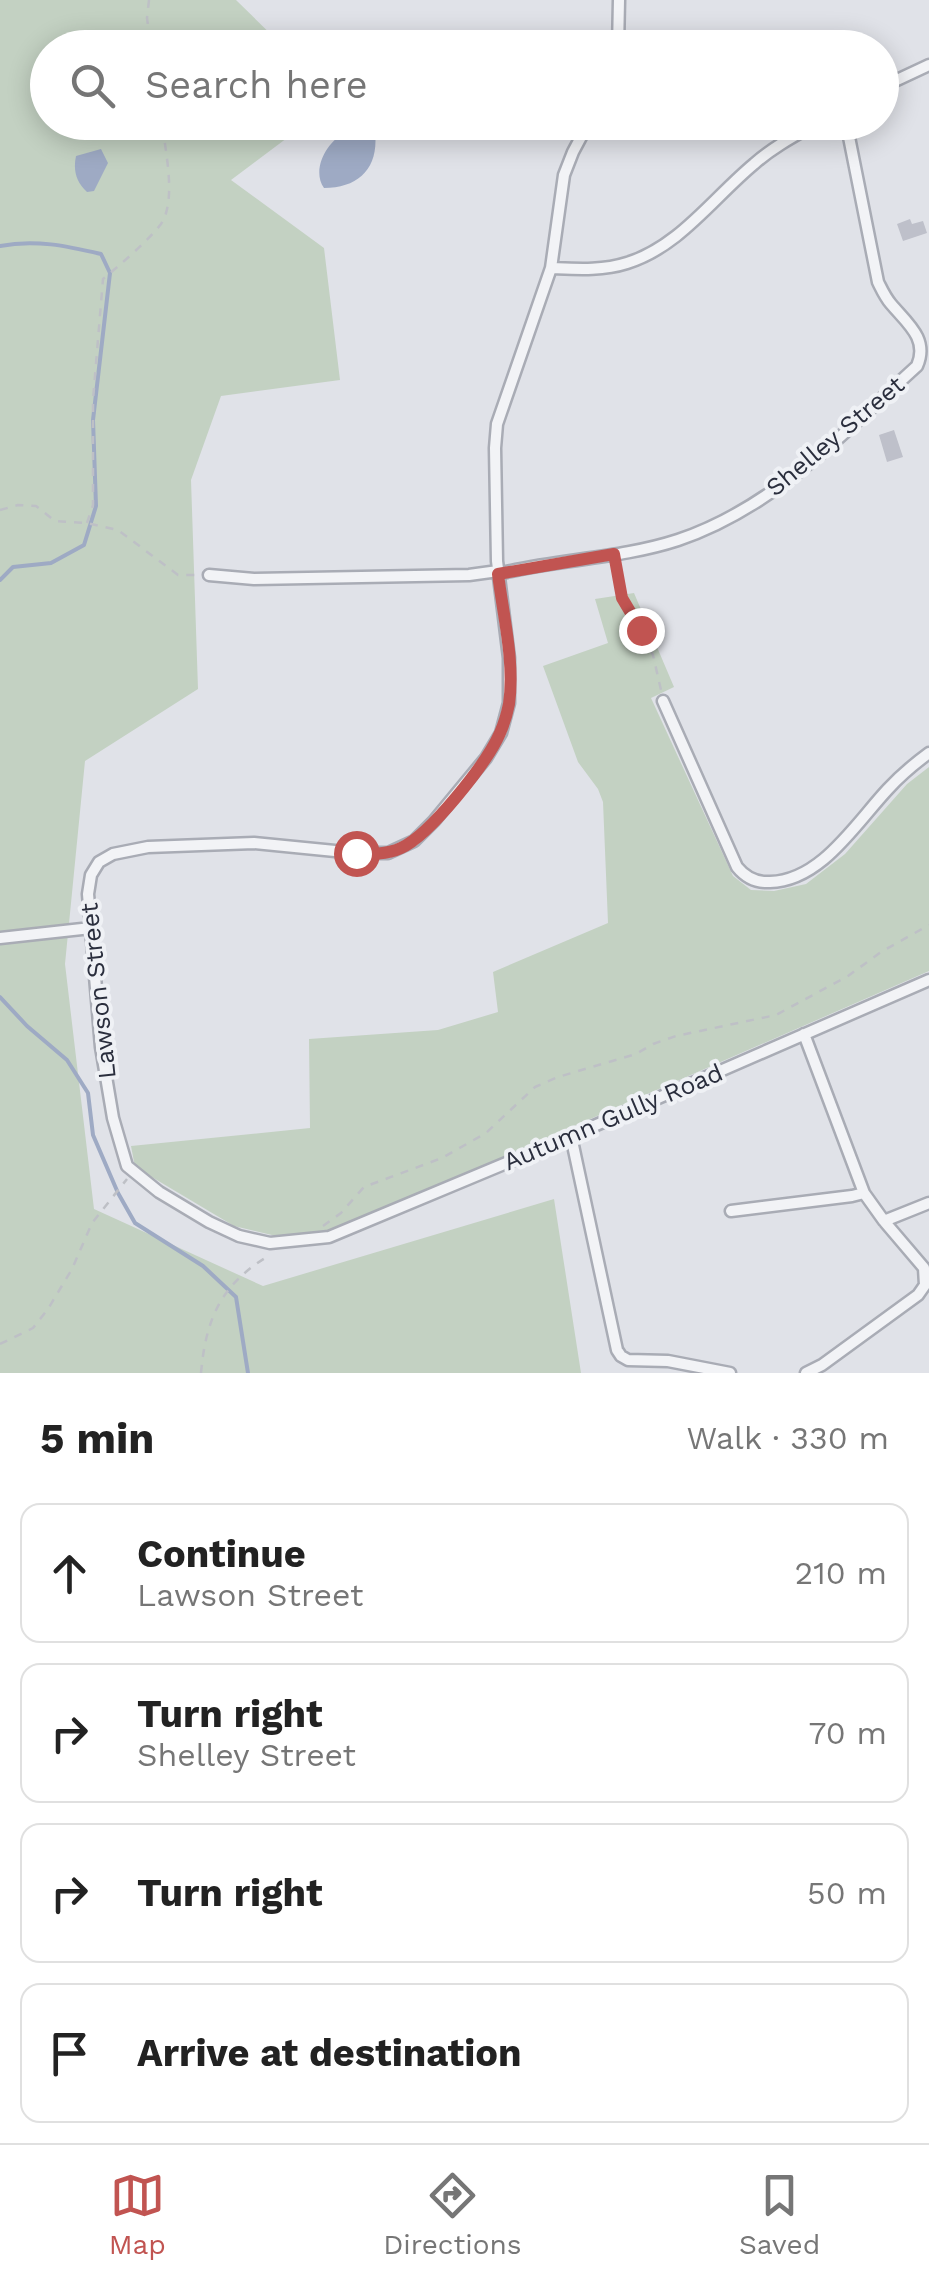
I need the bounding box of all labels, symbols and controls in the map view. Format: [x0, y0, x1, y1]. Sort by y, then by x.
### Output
search box [30, 30, 899, 140]
icon: search [65, 58, 120, 113]
text: Search here [145, 63, 368, 107]
street label: Shelley Street [760, 370, 910, 502]
route end [619, 608, 665, 654]
route start [334, 831, 380, 877]
street label: Lawson Street [74, 901, 122, 1080]
street label: Autumn Gully Road [499, 1058, 727, 1176]
text: 5 min [40, 1414, 154, 1463]
text: Walk · 330 m [687, 1419, 889, 1457]
text: Continue [137, 1532, 306, 1576]
icon: ahead [42, 1546, 97, 1601]
text: 210 m [795, 1554, 887, 1592]
text: Lawson Street [137, 1576, 363, 1614]
text: Turn right [137, 1692, 323, 1736]
icon: right [42, 1706, 97, 1761]
text: 70 m [808, 1714, 887, 1752]
text: Shelley Street [137, 1736, 356, 1774]
icon: right [42, 1866, 97, 1921]
text: Turn right [137, 1871, 323, 1915]
text: 50 m [807, 1874, 887, 1912]
icon: arrive [42, 2026, 97, 2081]
text: Arrive at destination [137, 2031, 522, 2075]
tab: Map [109, 2168, 166, 2261]
tab: Directions [383, 2168, 522, 2261]
tab: Saved [739, 2168, 820, 2261]

